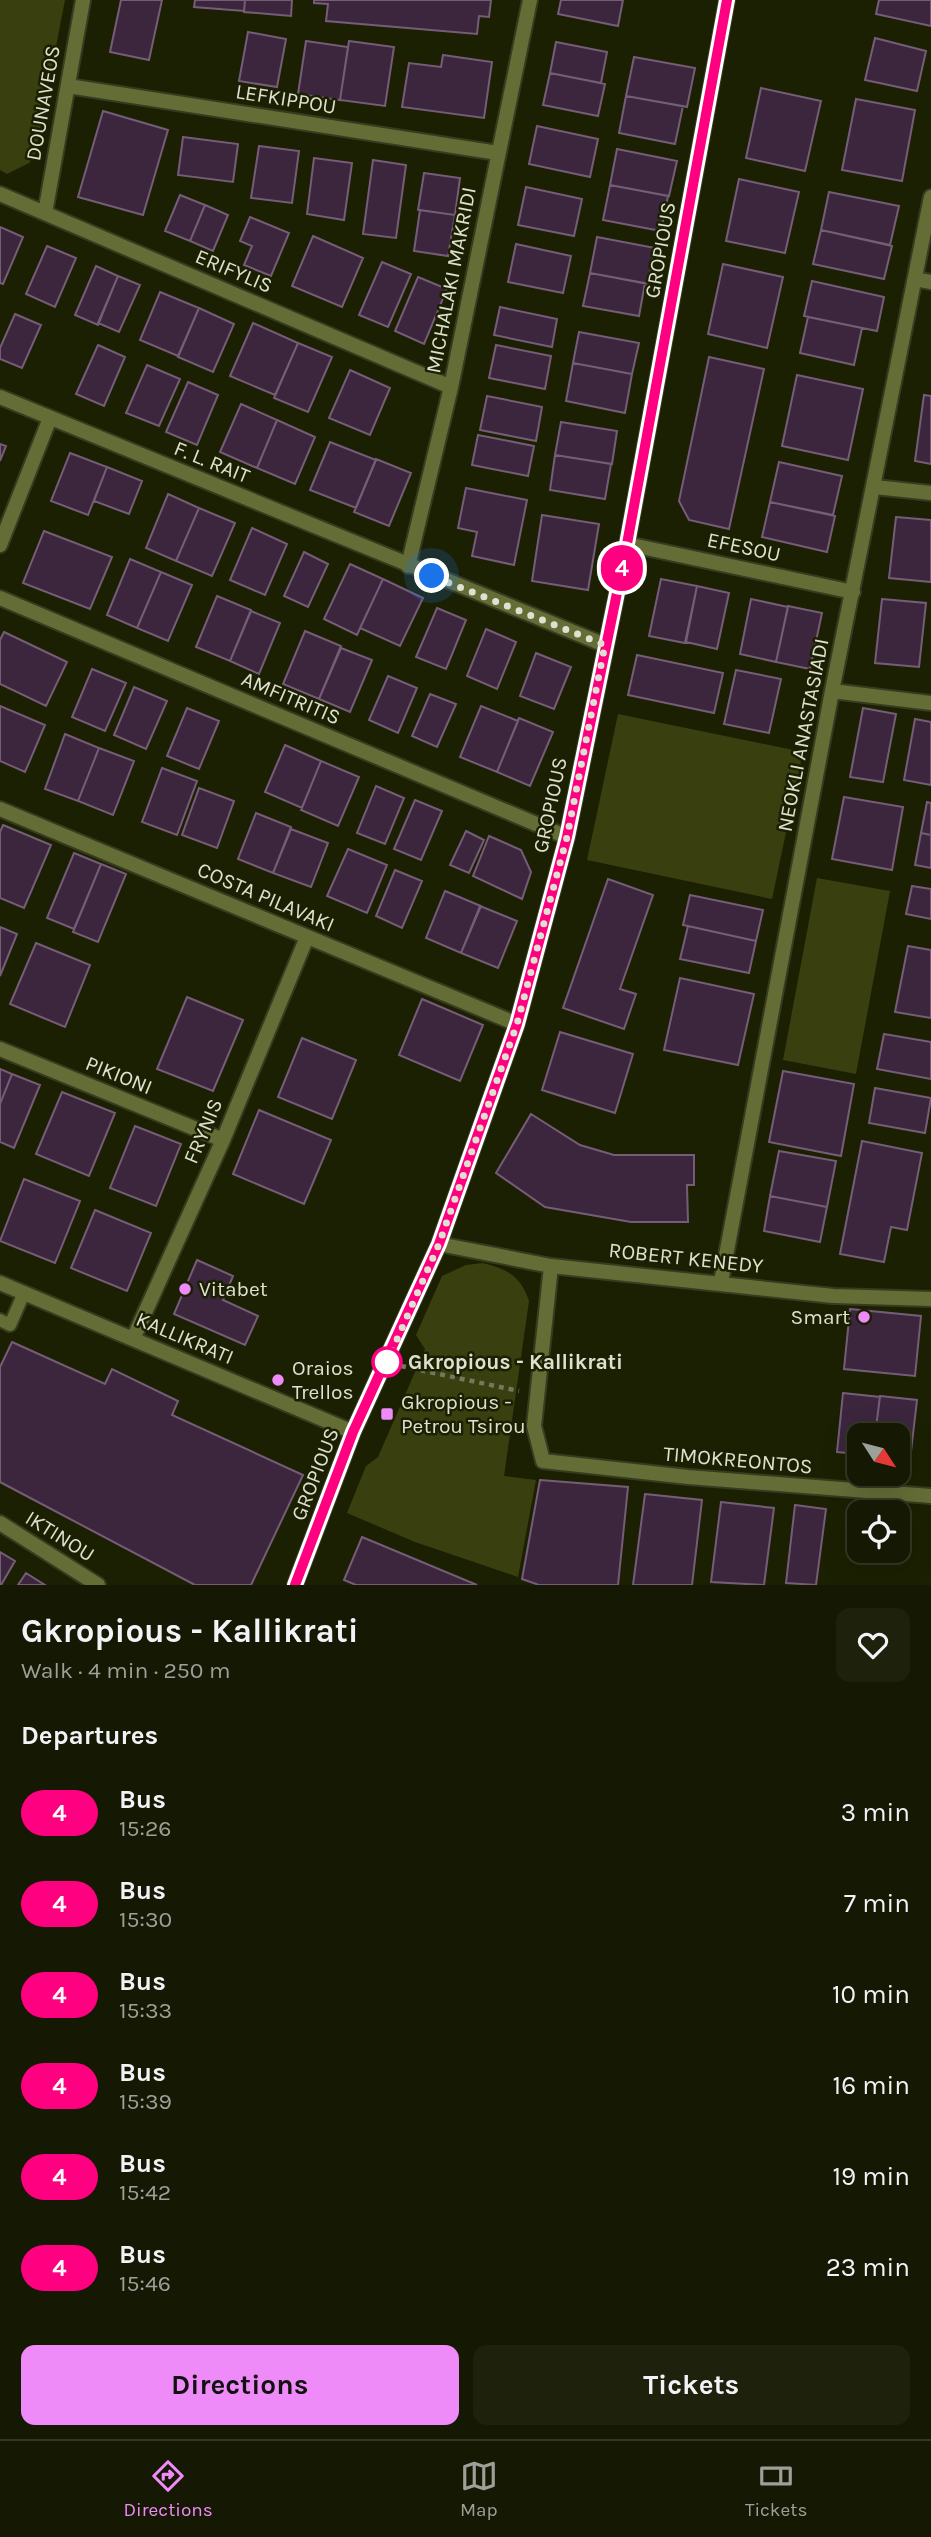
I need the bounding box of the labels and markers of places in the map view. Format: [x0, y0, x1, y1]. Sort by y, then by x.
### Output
place label: Vitabet [199, 1277, 268, 1301]
marker: Vitabet [177, 1281, 193, 1297]
place label: Smart [791, 1305, 850, 1329]
marker: Smart [856, 1309, 872, 1325]
marker: Gkropious - Kallikrati [372, 1347, 402, 1377]
place label: Gkropious - Kallikrati [408, 1350, 623, 1374]
place label: Oraios Trellos [292, 1356, 354, 1404]
marker: Oraios Trellos [270, 1372, 286, 1388]
place label: Gkropious - Petrou Tsirou [401, 1390, 526, 1438]
marker: Gkropious - Petrou Tsirou [379, 1406, 395, 1422]

